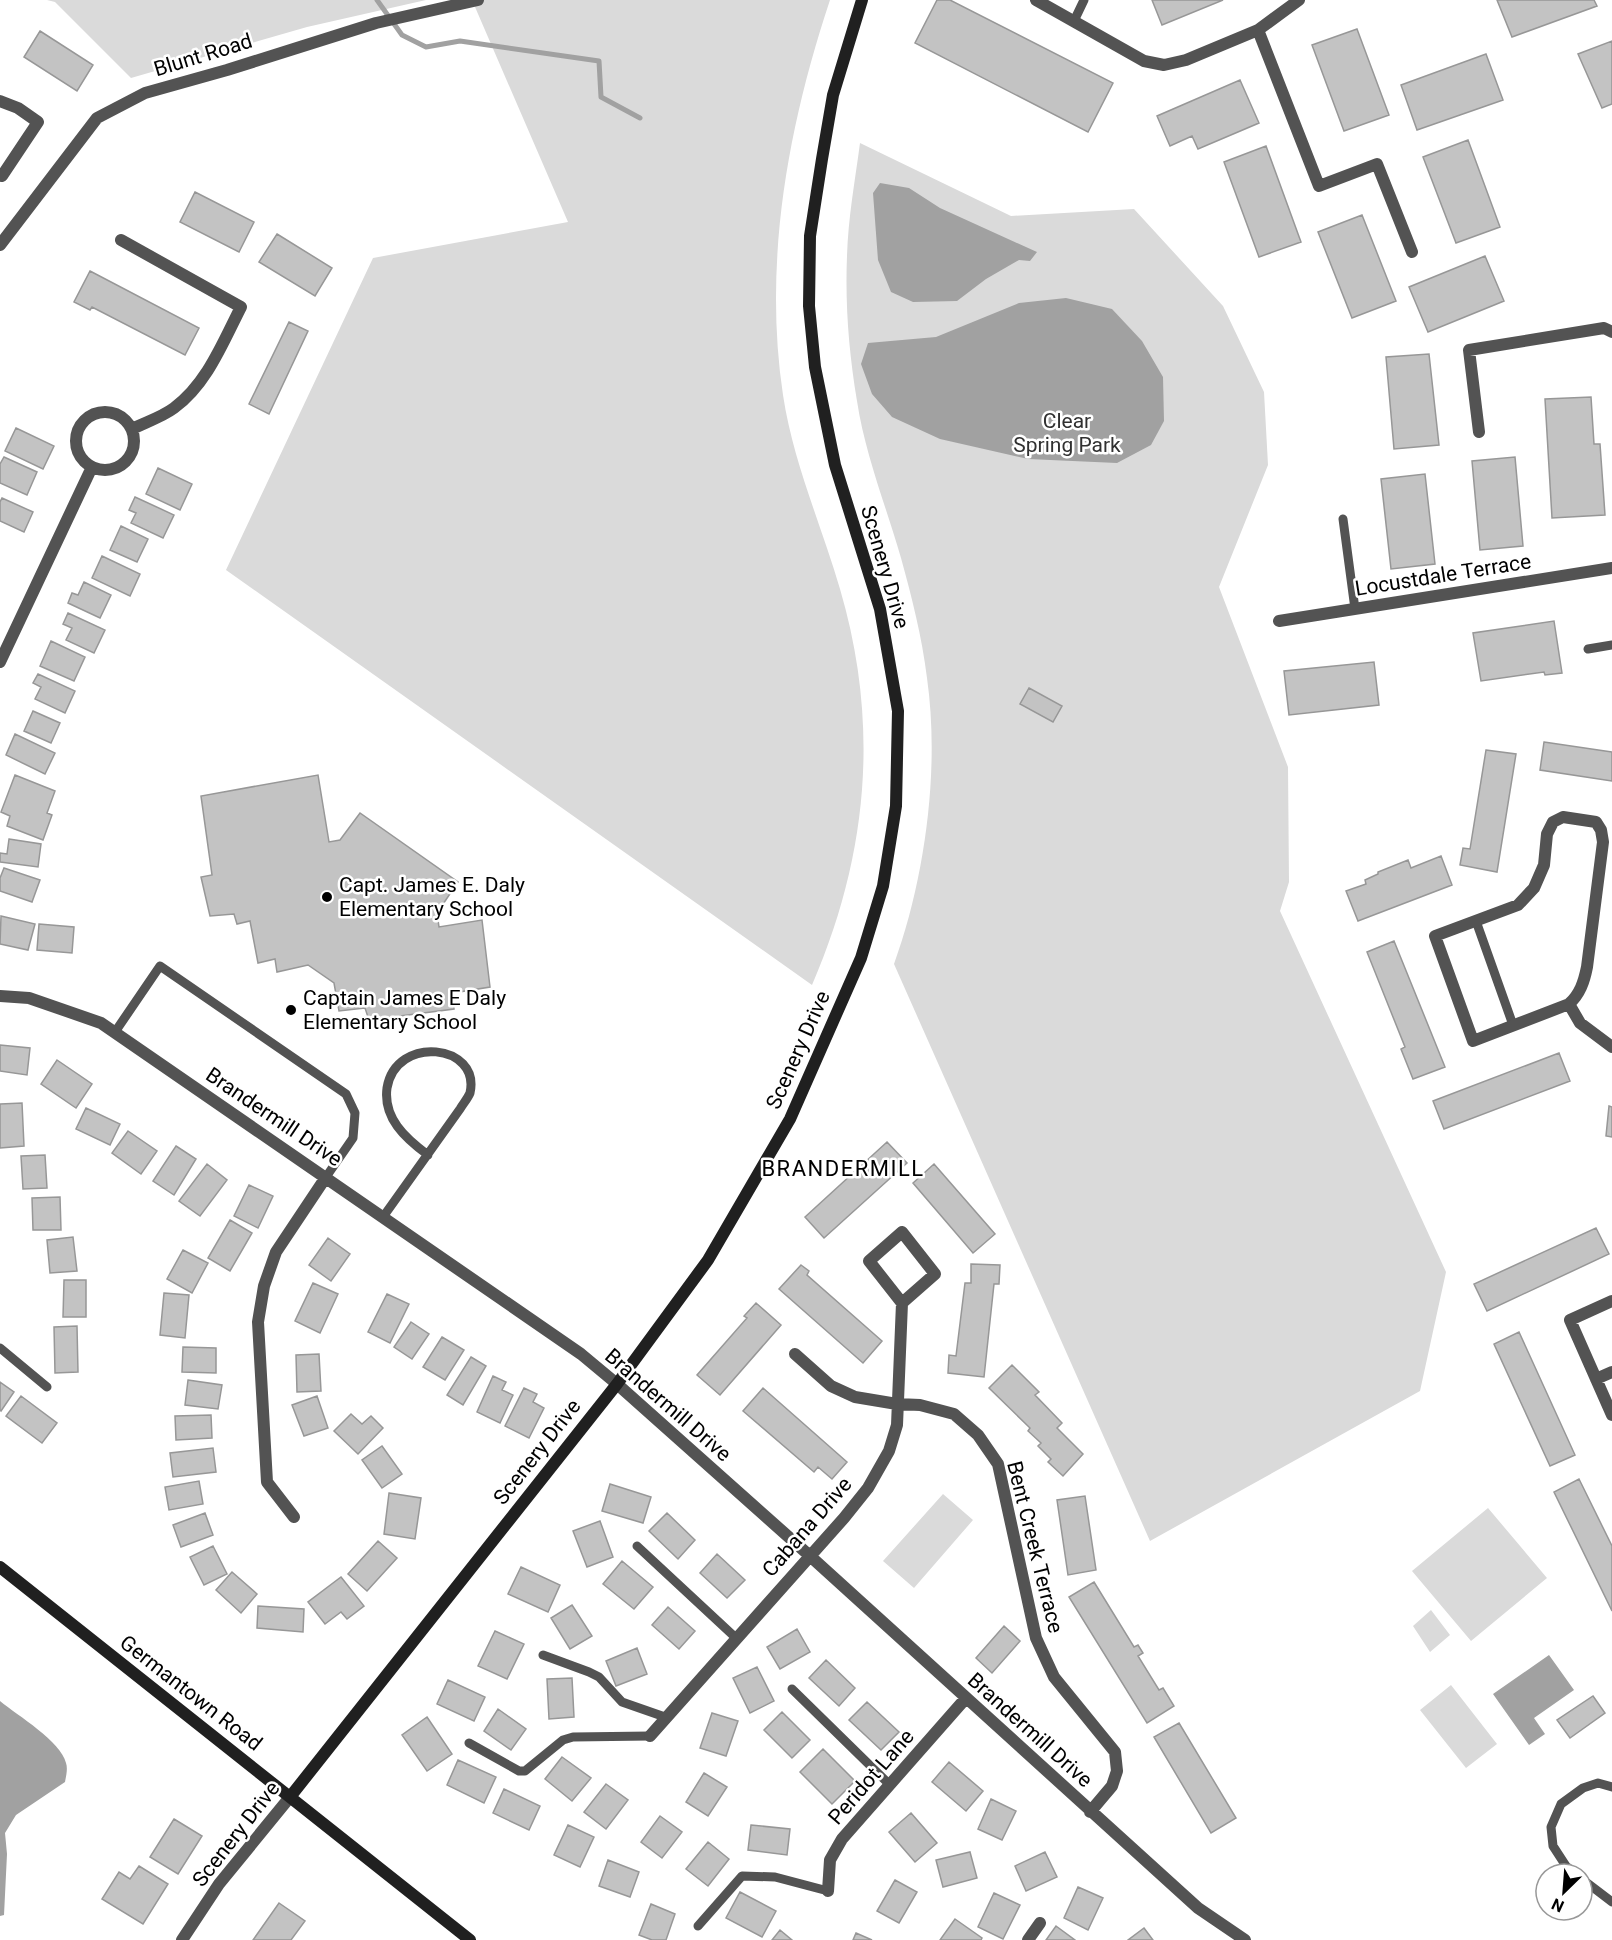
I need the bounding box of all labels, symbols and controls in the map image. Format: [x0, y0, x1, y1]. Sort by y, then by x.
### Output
street label: Blunt Road [151, 29, 255, 81]
park label: Clear Spring Park [1013, 409, 1121, 457]
street label: Scenery Drive [856, 503, 914, 631]
street label: Locustdale Terrace [1353, 549, 1533, 601]
place label: Capt. James E. Daly Elementary School [339, 873, 525, 921]
marker: Capt. James E. Daly Elementary School [320, 890, 334, 904]
place label: Captain James E Daly Elementary School [303, 986, 506, 1034]
street label: Scenery Drive [761, 987, 835, 1113]
marker: Captain James E Daly Elementary School [284, 1003, 298, 1017]
street label: Brandermill Drive [201, 1063, 347, 1171]
district label: BRANDERMILL [761, 1156, 925, 1181]
street label: Brandermill Drive [600, 1344, 736, 1466]
street label: Scenery Drive [488, 1395, 586, 1509]
street label: Bent Creek Terrace [1002, 1459, 1068, 1635]
street label: Cabana Drive [757, 1472, 857, 1582]
street label: Germantown Road [115, 1630, 267, 1756]
street label: Brandermill Drive [963, 1668, 1097, 1792]
street label: Peridot Lane [823, 1725, 919, 1829]
street label: Scenery Drive [187, 1777, 285, 1891]
north arrow [1534, 1862, 1594, 1922]
text: N [1549, 1894, 1567, 1916]

